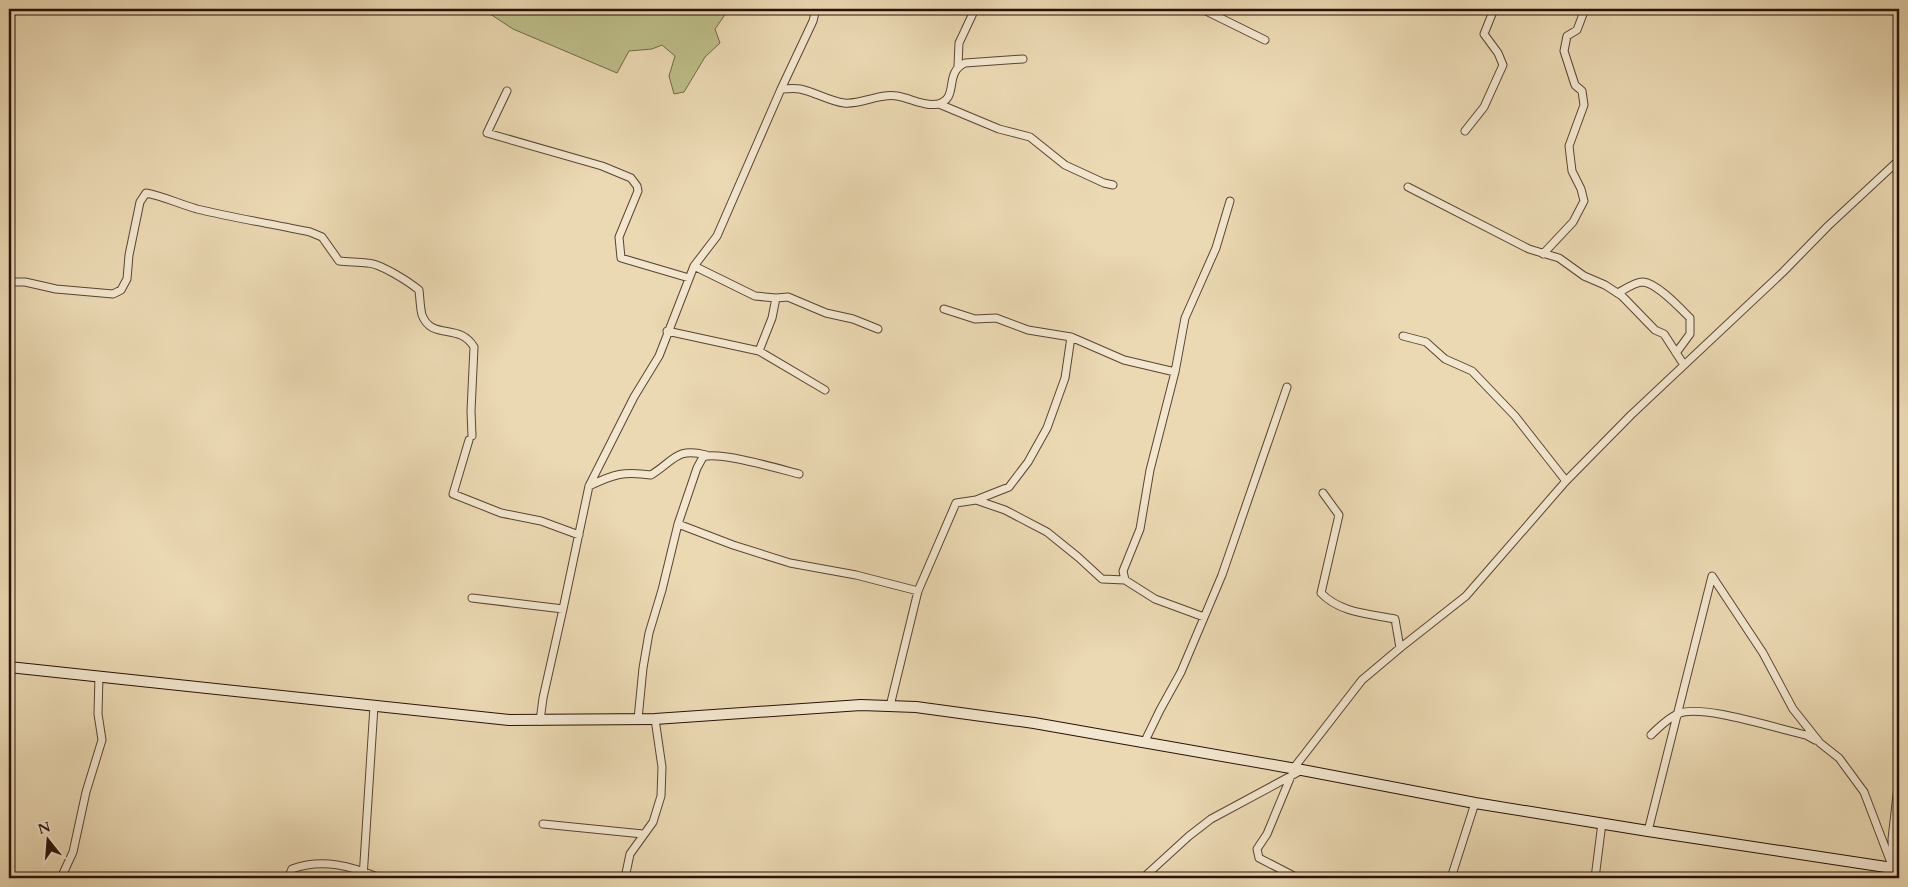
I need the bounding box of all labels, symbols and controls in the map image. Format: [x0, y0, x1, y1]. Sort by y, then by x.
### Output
north arrow [22, 814, 72, 864]
text: N [36, 817, 53, 839]

